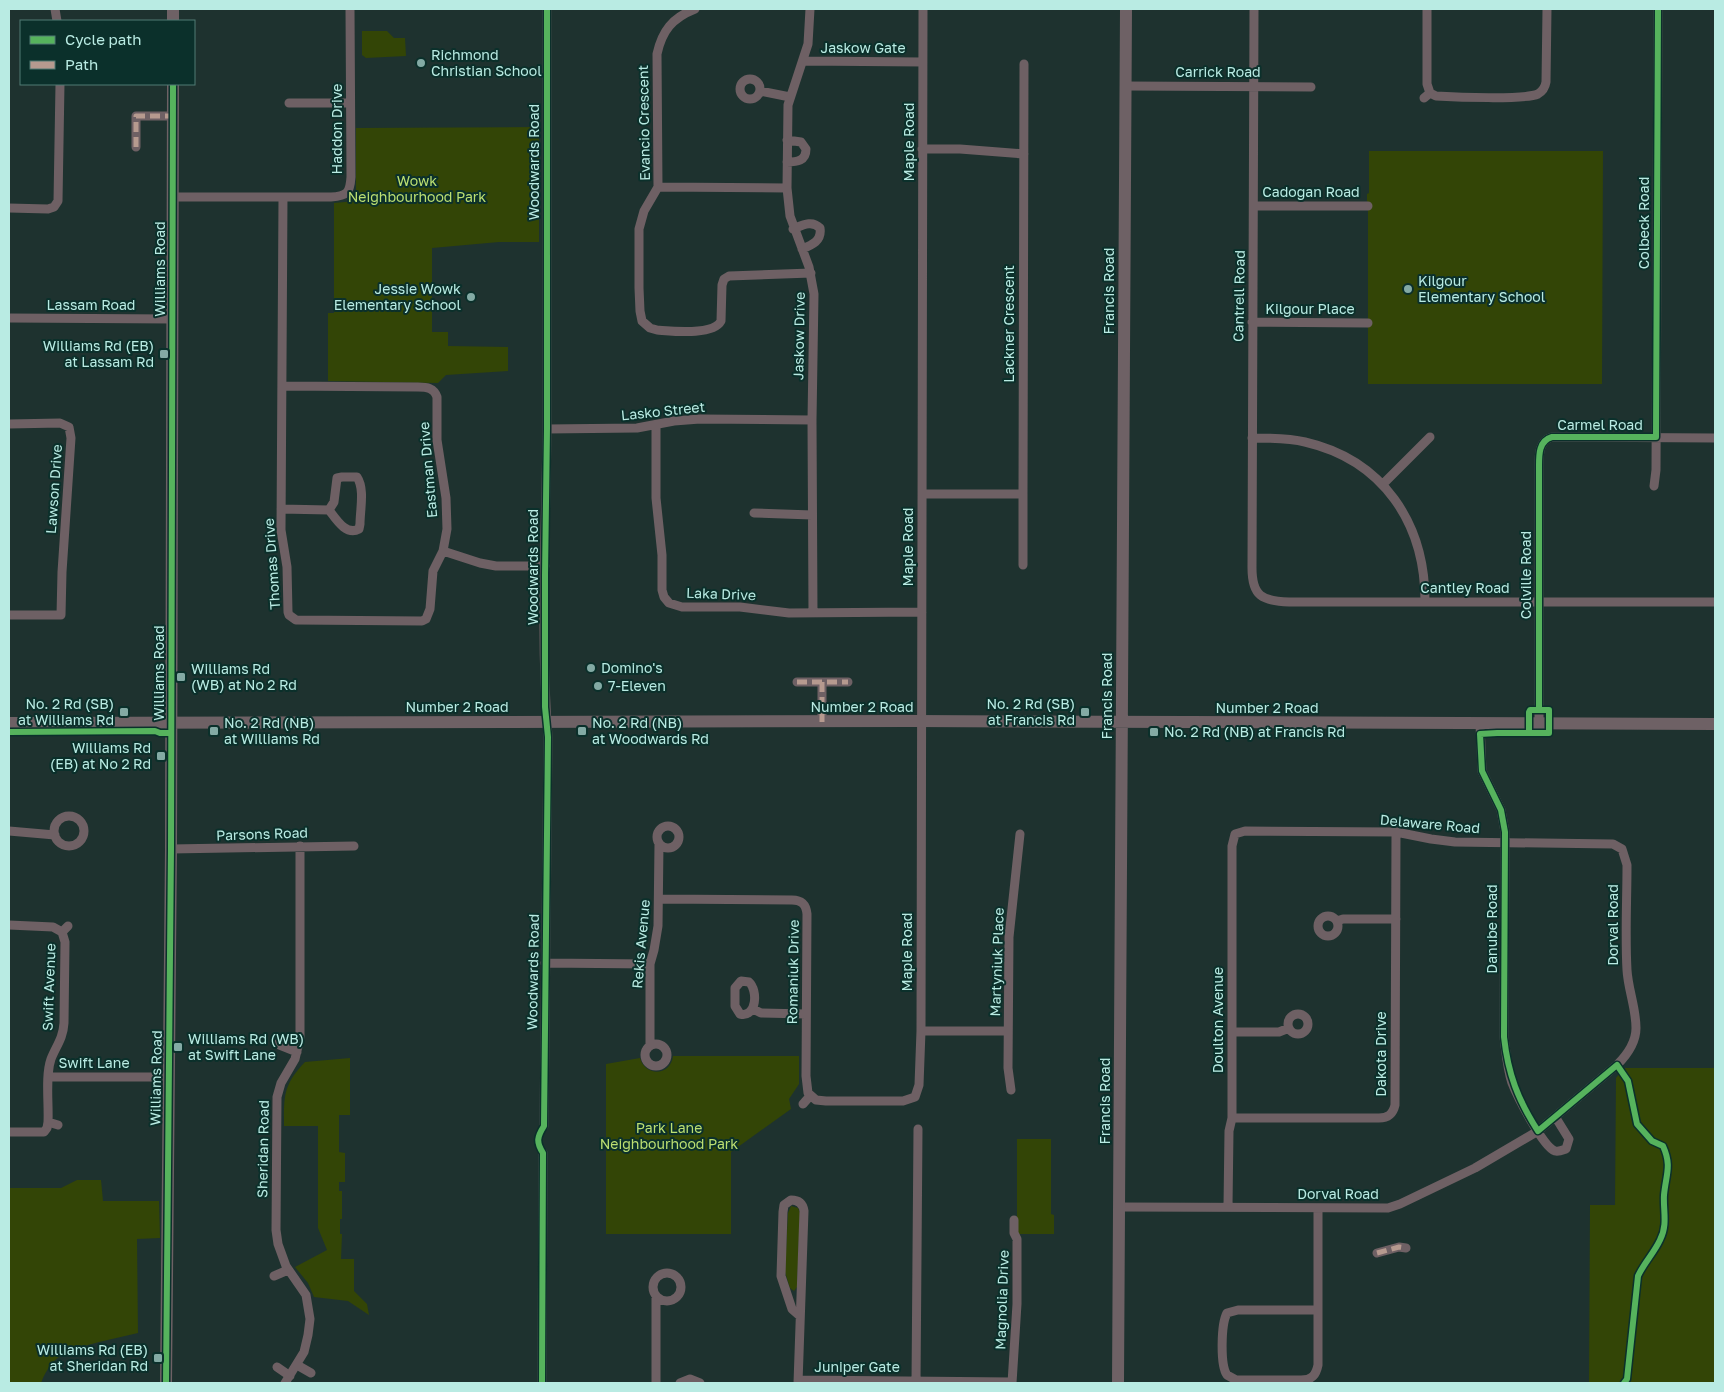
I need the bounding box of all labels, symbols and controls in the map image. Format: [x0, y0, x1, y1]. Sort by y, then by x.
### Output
legend [20, 20, 195, 85]
text: Cycle path [65, 30, 141, 48]
street label: Jaskow Gate [820, 39, 906, 56]
place label: Richmond Christian School [431, 46, 542, 79]
text: Path [65, 55, 98, 73]
marker: Richmond Christian School [415, 57, 427, 69]
street label: Carrick Road [1175, 63, 1261, 80]
street label: Evancio Crescent [634, 65, 653, 181]
street label: Haddon Drive [328, 84, 345, 174]
street label: Maple Road [900, 103, 917, 181]
street label: Woodwards Road [525, 104, 542, 220]
park label: Wowk Neighbourhood Park [348, 172, 486, 205]
street label: Colbeck Road [1635, 177, 1652, 269]
street label: Cadogan Road [1262, 183, 1360, 200]
street label: Williams Road [151, 221, 168, 317]
street label: Francis Road [1100, 248, 1117, 334]
street label: Cantrell Road [1229, 250, 1248, 342]
street label: Lackner Crescent [1000, 265, 1017, 383]
place label: Kilgour Elementary School [1418, 272, 1545, 305]
place label: Jessie Wowk Elementary School [334, 280, 461, 313]
marker: Kilgour Elementary School [1402, 283, 1414, 295]
marker: Jessie Wowk Elementary School [465, 291, 477, 303]
street label: Jaskow Drive [789, 292, 808, 380]
street label: Lassam Road [47, 296, 135, 313]
street label: Kilgour Place [1265, 300, 1355, 317]
place label: Williams Rd (EB) at Lassam Rd [43, 337, 154, 370]
marker: Williams Rd (EB) at Lassam Rd [158, 348, 170, 360]
street label: Lasko Street [620, 398, 706, 423]
street label: Carmel Road [1557, 416, 1643, 433]
street label: Eastman Drive [415, 421, 440, 519]
street label: Lawson Drive [42, 444, 65, 534]
street label: Maple Road [899, 508, 916, 586]
street label: Woodwards Road [524, 509, 541, 625]
street label: Thomas Drive [260, 518, 283, 610]
street label: Colville Road [1517, 531, 1534, 619]
street label: Cantley Road [1420, 579, 1510, 596]
street label: Laka Drive [686, 584, 756, 603]
street label: Williams Road [150, 625, 167, 721]
street label: Francis Road [1098, 653, 1115, 739]
place label: Domino's [601, 659, 663, 676]
place label: Williams Rd (WB) at No 2 Rd [191, 660, 297, 693]
marker: Domino's [585, 662, 597, 674]
marker: Williams Rd (WB) at No 2 Rd [175, 671, 187, 683]
place label: 7-Eleven [608, 677, 666, 694]
marker: 7-Eleven [592, 680, 604, 692]
place label: No. 2 Rd (SB) at Williams Rd [18, 695, 114, 728]
place label: No. 2 Rd (SB) at Francis Rd [986, 695, 1075, 728]
street label: Number 2 Road [405, 698, 509, 715]
street label: Number 2 Road [810, 698, 914, 715]
street label: Number 2 Road [1215, 699, 1319, 716]
marker: No. 2 Rd (SB) at Williams Rd [118, 706, 130, 718]
marker: No. 2 Rd (SB) at Francis Rd [1079, 706, 1091, 718]
place label: No. 2 Rd (NB) at Williams Rd [224, 714, 320, 747]
place label: No. 2 Rd (NB) at Woodwards Rd [592, 714, 709, 747]
place label: No. 2 Rd (NB) at Francis Rd [1164, 723, 1345, 740]
marker: No. 2 Rd (NB) at Williams Rd [208, 725, 220, 737]
marker: No. 2 Rd (NB) at Woodwards Rd [576, 725, 588, 737]
marker: No. 2 Rd (NB) at Francis Rd [1148, 726, 1160, 738]
place label: Williams Rd (EB) at No 2 Rd [50, 739, 151, 772]
marker: Williams Rd (EB) at No 2 Rd [155, 750, 167, 762]
street label: Delaware Road [1379, 811, 1481, 836]
street label: Parsons Road [216, 823, 308, 844]
street label: Danube Road [1483, 884, 1500, 974]
street label: Dorval Road [1604, 884, 1621, 966]
street label: Rekis Avenue [628, 899, 653, 989]
street label: Martyniuk Place [986, 907, 1007, 1017]
street label: Maple Road [898, 913, 915, 991]
street label: Woodwards Road [523, 914, 542, 1030]
street label: Romaniuk Drive [783, 919, 802, 1025]
street label: Swift Avenue [38, 943, 59, 1031]
street label: Doulton Avenue [1209, 967, 1226, 1073]
street label: Dakota Drive [1372, 1011, 1389, 1097]
street label: Williams Road [146, 1030, 165, 1126]
place label: Williams Rd (WB) at Swift Lane [188, 1030, 304, 1063]
marker: Williams Rd (WB) at Swift Lane [172, 1041, 184, 1053]
street label: Swift Lane [58, 1054, 130, 1071]
street label: Francis Road [1096, 1058, 1113, 1144]
street label: Sheridan Road [253, 1100, 272, 1198]
park label: Park Lane Neighbourhood Park [600, 1119, 738, 1152]
street label: Dorval Road [1297, 1185, 1379, 1202]
street label: Magnolia Drive [991, 1250, 1012, 1350]
place label: Williams Rd (EB) at Sheridan Rd [37, 1341, 148, 1374]
marker: Williams Rd (EB) at Sheridan Rd [152, 1352, 164, 1364]
street label: Juniper Gate [814, 1358, 900, 1375]

